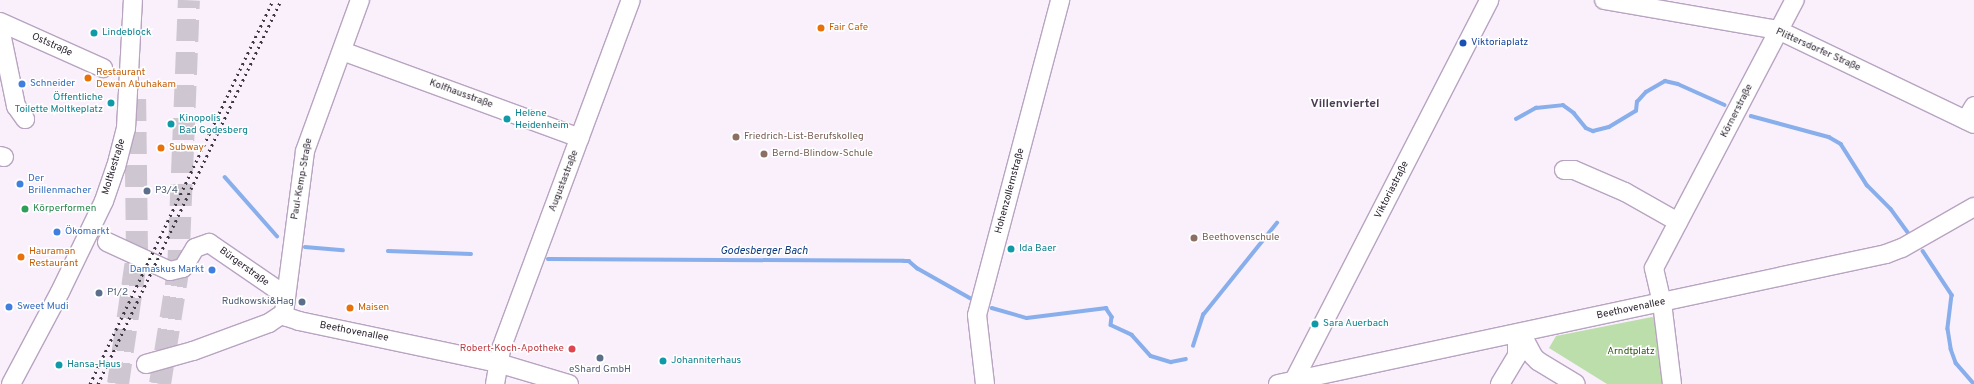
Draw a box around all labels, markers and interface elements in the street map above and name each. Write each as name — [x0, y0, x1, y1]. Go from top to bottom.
place label: Fair Cafe — [829, 22, 868, 34]
marker: Fair Cafe — [816, 23, 826, 33]
street label: Plittersdorfer Straße — [1774, 26, 1862, 74]
place label: Lindeblock — [102, 27, 151, 39]
marker: Lindeblock — [89, 28, 99, 38]
street label: Oststraße — [30, 31, 74, 59]
place label: Viktoriaplatz — [1471, 37, 1528, 49]
marker: Viktoriaplatz — [1458, 38, 1468, 48]
place label: Restaurant Dewan Abuhakam — [96, 66, 176, 90]
marker: Restaurant Dewan Abuhakam — [83, 73, 93, 83]
street label: Kolfhausstraße — [427, 77, 495, 111]
place label: Schneider — [30, 78, 75, 90]
marker: Schneider — [17, 79, 27, 89]
street label: Körnerstraße — [1718, 82, 1756, 140]
place label: Öffentliche Toilette Moltkeplatz — [15, 91, 103, 114]
marker: Öffentliche Toilette Moltkeplatz — [106, 98, 116, 108]
district label: Villenviertel — [1311, 98, 1379, 112]
place label: Helene Heidenheim — [515, 107, 569, 130]
place label: Kinopolis Bad Godesberg — [179, 112, 248, 136]
marker: Helene Heidenheim — [502, 114, 512, 124]
marker: Kinopolis Bad Godesberg — [166, 119, 176, 129]
place label: Friedrich-List-Berufskolleg — [744, 131, 864, 143]
marker: Friedrich-List-Berufskolleg — [731, 132, 741, 142]
street label: Paul-Kemp-Straße — [289, 137, 315, 221]
street label: Moltkestraße — [100, 138, 128, 196]
place label: Subway — [169, 142, 204, 154]
marker: Subway — [156, 143, 166, 153]
street label: Hohenzollernstraße — [993, 147, 1027, 235]
place label: Bernd-Blindow-Schule — [772, 148, 873, 160]
street label: Augustastraße — [547, 149, 581, 213]
marker: Bernd-Blindow-Schule — [759, 149, 769, 159]
street label: Viktoriastraße — [1372, 159, 1412, 221]
place label: Der Brillenmacher — [28, 172, 92, 196]
marker: Der Brillenmacher — [15, 179, 25, 189]
place label: P3/4 — [155, 185, 178, 197]
marker: P3/4 — [142, 186, 152, 196]
place label: Körperformen — [33, 203, 96, 215]
marker: Körperformen — [20, 204, 30, 214]
place label: Ökomarkt — [65, 226, 110, 238]
marker: Ökomarkt — [52, 227, 62, 237]
place label: Beethovenschule — [1202, 232, 1279, 244]
marker: Beethovenschule — [1189, 233, 1199, 243]
place label: Ida Baer — [1019, 243, 1057, 255]
water label: Godesberger Bach — [720, 244, 808, 258]
marker: Ida Baer — [1006, 244, 1016, 254]
place label: Hauraman Restaurant — [29, 245, 78, 268]
street label: Bürgerstraße — [217, 245, 271, 289]
marker: Hauraman Restaurant — [16, 252, 26, 262]
place label: Damaskus Markt — [130, 264, 204, 276]
marker: Damaskus Markt — [207, 265, 217, 275]
place label: P1/2 — [107, 287, 128, 299]
marker: P1/2 — [94, 288, 104, 298]
place label: Rudkowski&Hag — [222, 296, 294, 308]
street label: Beethovenallee — [1595, 296, 1667, 322]
marker: Rudkowski&Hag — [297, 297, 307, 307]
place label: Sweet Mudi — [17, 301, 68, 313]
marker: Sweet Mudi — [4, 302, 14, 312]
place label: Maisen — [358, 302, 389, 314]
marker: Maisen — [345, 303, 355, 313]
place label: Sara Auerbach — [1323, 318, 1389, 330]
street label: Beethovenallee — [318, 319, 390, 345]
marker: Sara Auerbach — [1310, 319, 1320, 329]
place label: Robert-Koch-Apotheke — [460, 343, 564, 355]
marker: Robert-Koch-Apotheke — [567, 344, 577, 354]
park label: Arndtplatz — [1607, 346, 1655, 358]
marker: eShard GmbH — [595, 353, 605, 363]
place label: Johanniterhaus — [671, 355, 741, 367]
marker: Johanniterhaus — [658, 356, 668, 366]
place label: Hansa-Haus — [67, 359, 121, 371]
marker: Hansa-Haus — [54, 360, 64, 370]
place label: eShard GmbH — [569, 364, 631, 376]

